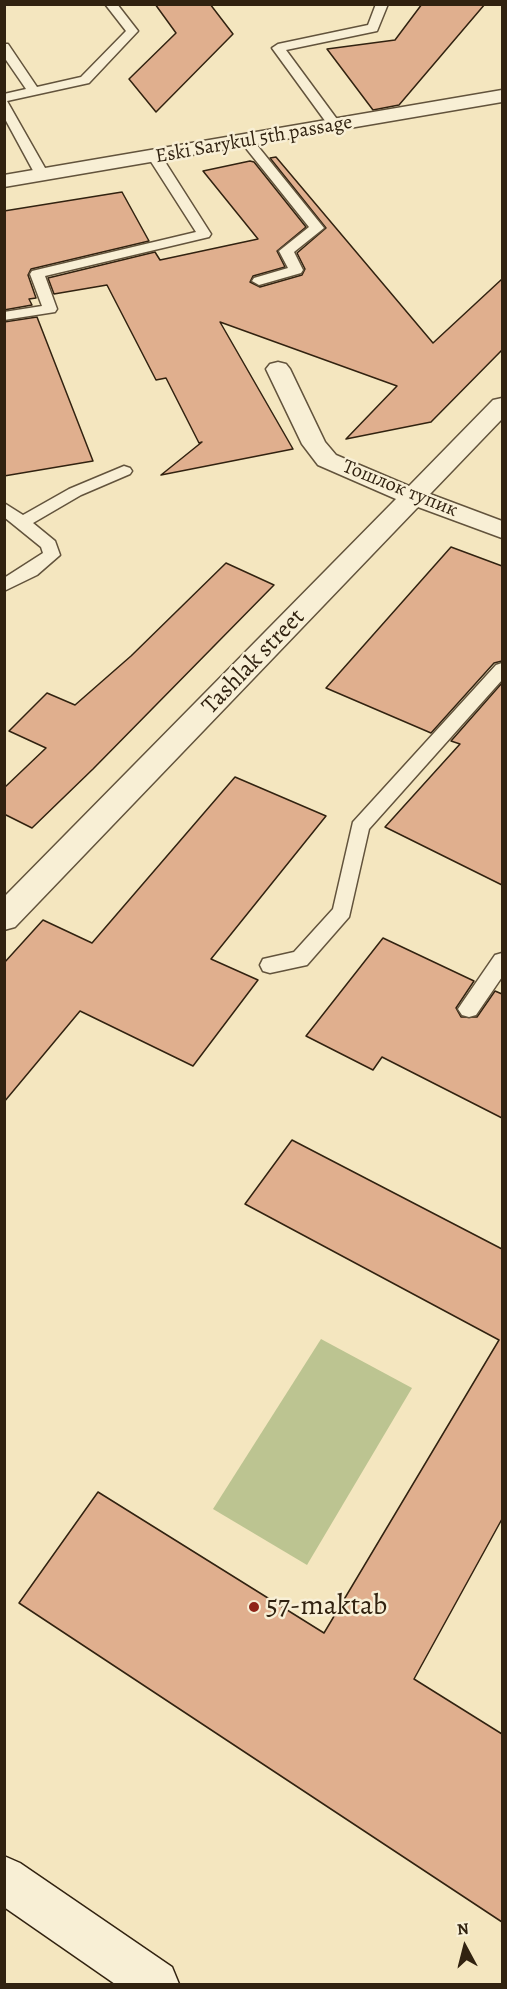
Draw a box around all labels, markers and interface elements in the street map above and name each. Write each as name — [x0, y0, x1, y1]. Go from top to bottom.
street label: Eski Sarykul 5th passage — [154, 111, 354, 169]
street label: Тошлок тупик — [339, 455, 461, 523]
street label: Tashlak street — [197, 603, 311, 721]
place label: 57-maktab — [266, 1590, 387, 1624]
marker: 57-maktab — [247, 1600, 261, 1614]
north arrow — [435, 1917, 495, 1977]
text: N — [456, 1918, 470, 1941]

